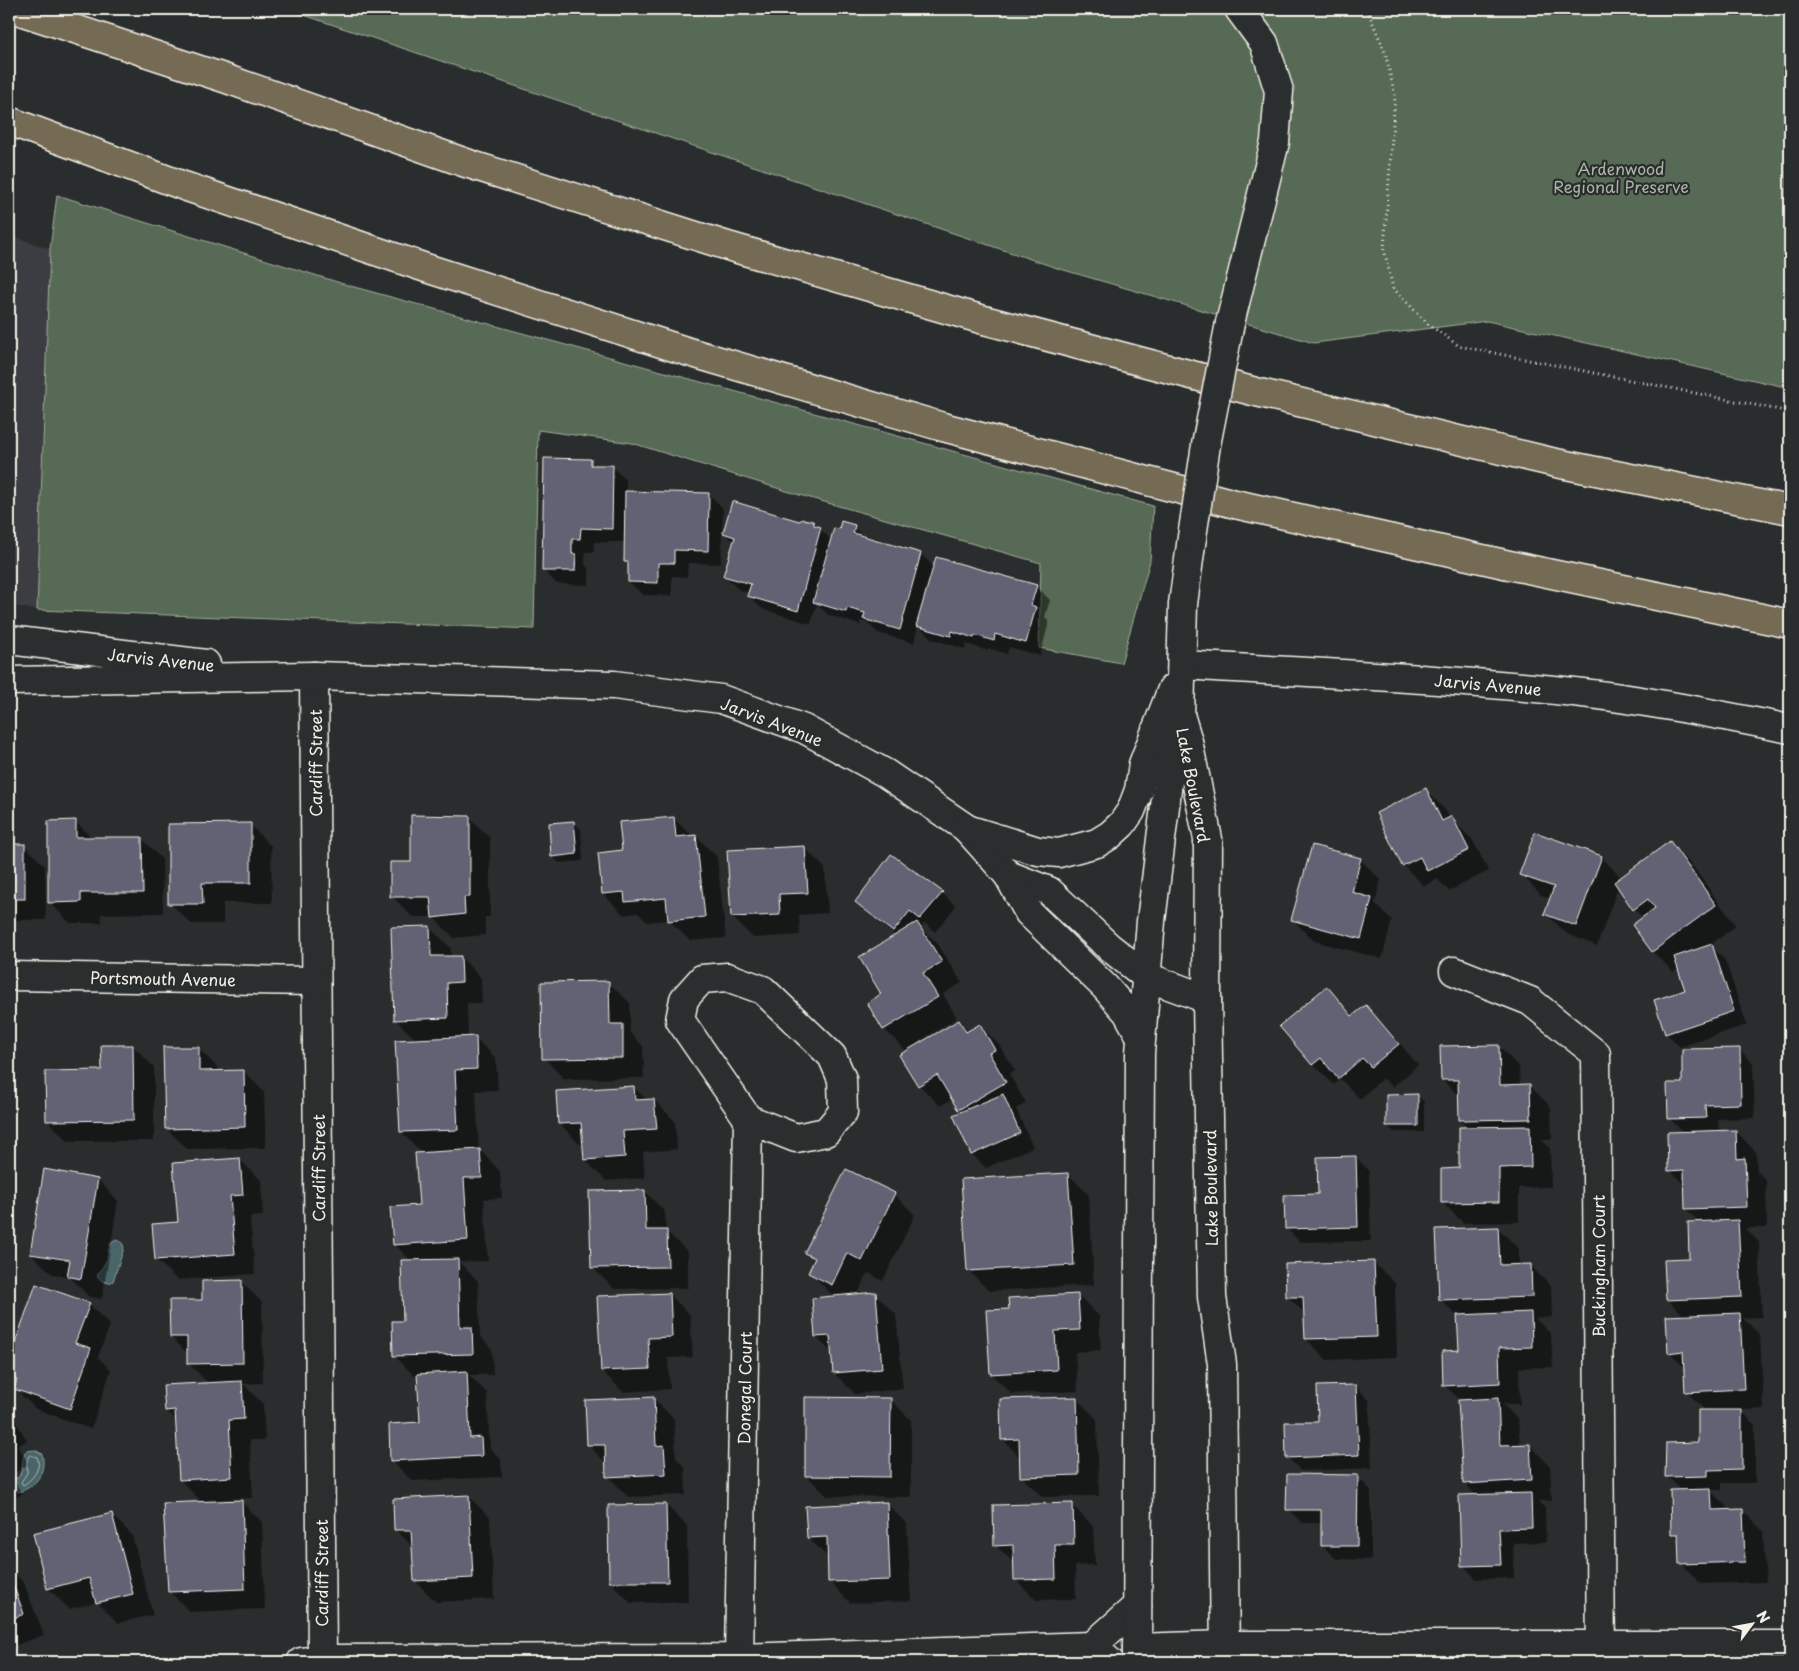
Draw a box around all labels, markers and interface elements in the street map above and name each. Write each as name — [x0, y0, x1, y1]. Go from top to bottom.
park label: Ardenwood Regional Preserve — [1553, 156, 1689, 198]
street label: Jarvis Avenue — [106, 641, 216, 677]
street label: Jarvis Avenue — [1433, 667, 1543, 701]
street label: Jarvis Avenue — [718, 691, 827, 752]
street label: Cardiff Street — [303, 709, 327, 817]
street label: Lake Boulevard — [1171, 726, 1217, 845]
street label: Portsmouth Avenue — [90, 965, 236, 991]
street label: Cardiff Street — [306, 1114, 330, 1222]
street label: Lake Boulevard — [1197, 1129, 1223, 1246]
street label: Buckingham Court — [1586, 1194, 1610, 1337]
street label: Donegal Court — [731, 1331, 757, 1445]
street label: Cardiff Street — [309, 1519, 333, 1627]
north arrow — [1726, 1598, 1776, 1648]
text: N — [1752, 1607, 1775, 1627]

